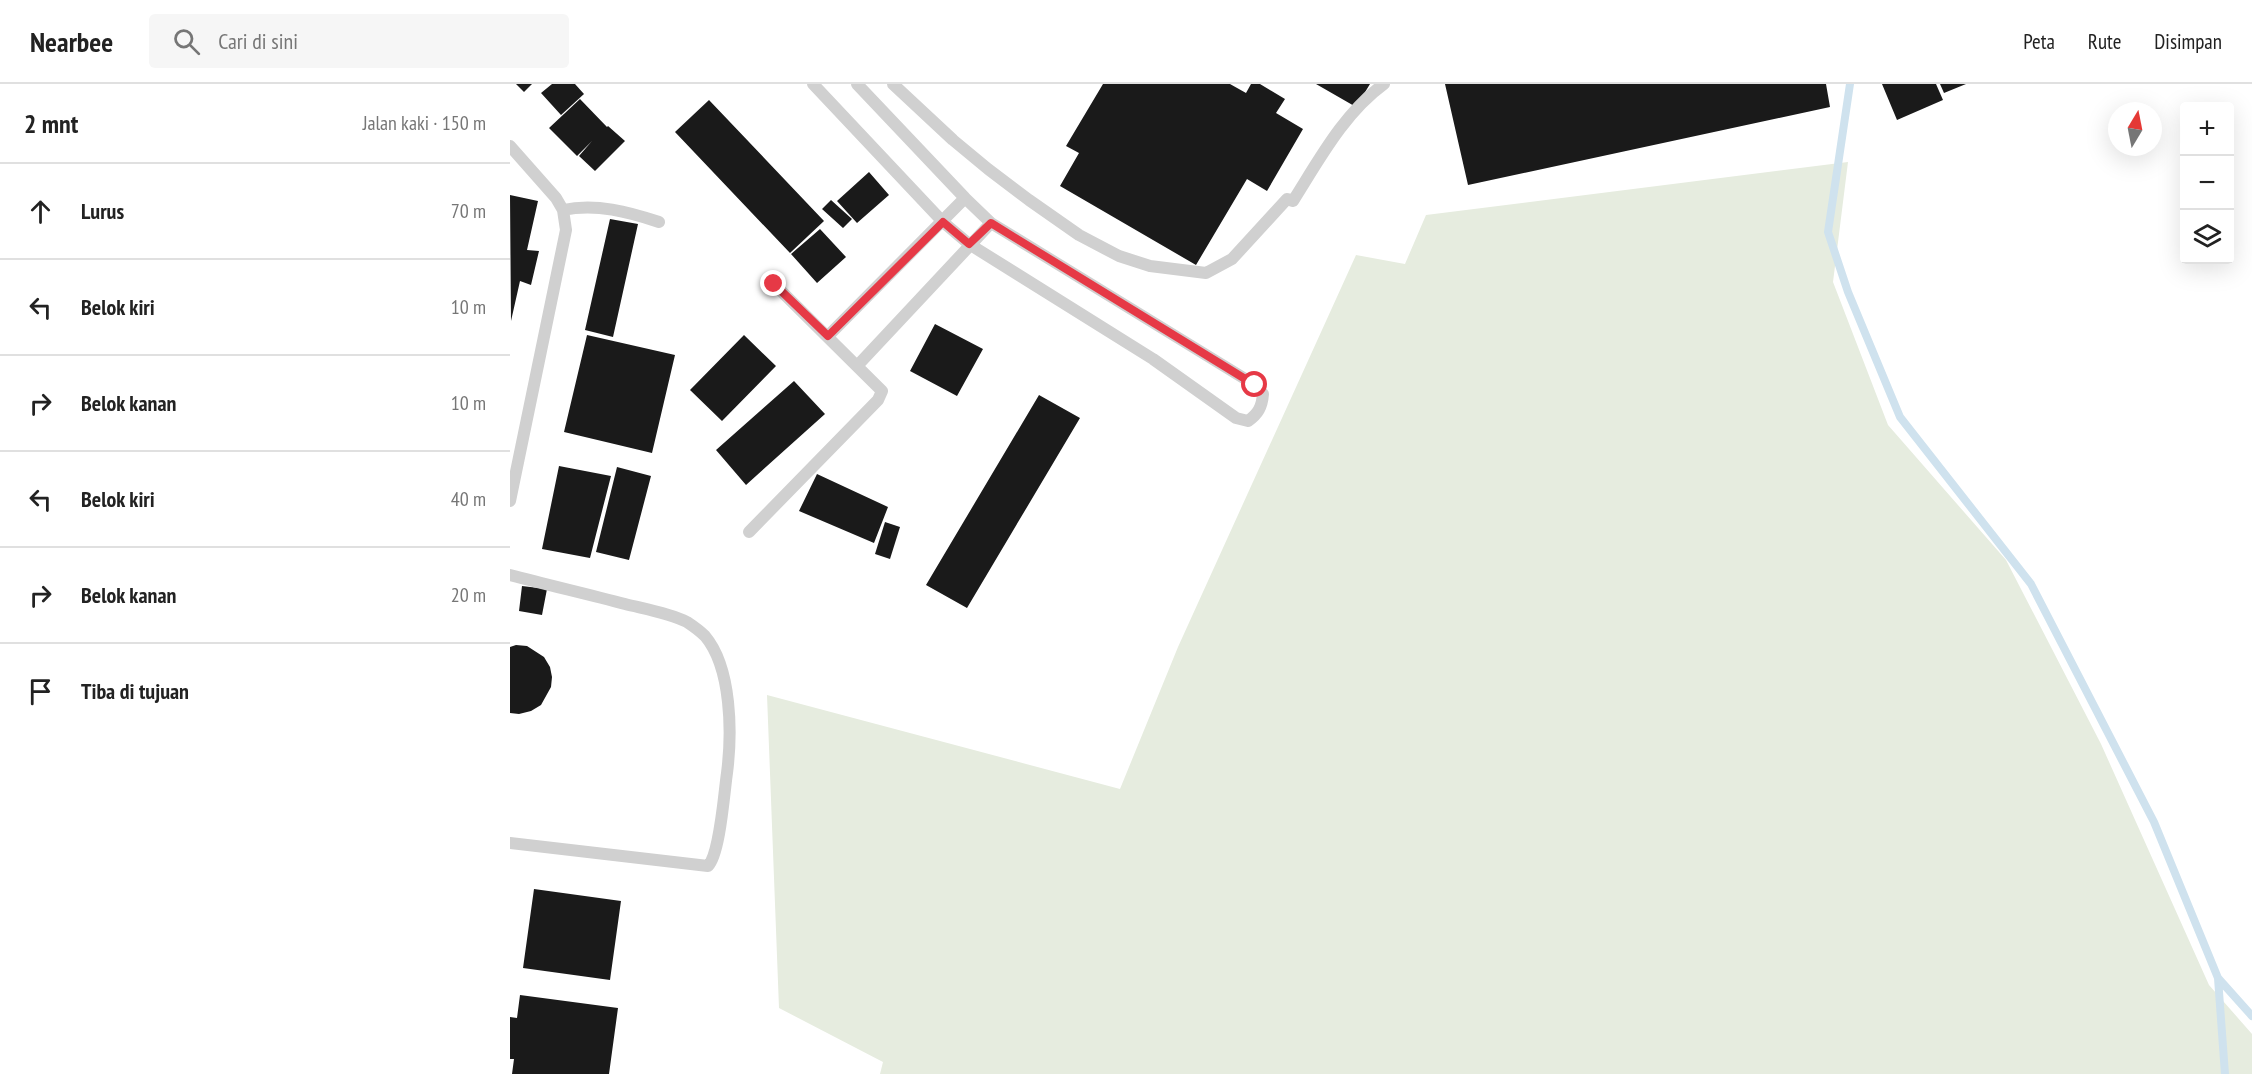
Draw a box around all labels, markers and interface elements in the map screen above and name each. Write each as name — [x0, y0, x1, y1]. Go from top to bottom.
search box — [149, 14, 569, 68]
text: Nearbee — [30, 23, 113, 60]
icon: search — [170, 25, 203, 58]
text: Cari di sini — [218, 27, 298, 55]
text: Peta — [2023, 28, 2055, 55]
text: Rute — [2088, 28, 2121, 55]
text: Disimpan — [2154, 28, 2222, 55]
north arrow — [2108, 102, 2162, 156]
map controls — [2180, 102, 2234, 264]
button: + — [2180, 102, 2234, 156]
text: 2 mnt — [24, 107, 78, 140]
text: Jalan kaki · 150 m — [363, 110, 486, 136]
button: − — [2180, 156, 2234, 210]
icon: ahead — [24, 195, 57, 228]
text: Lurus — [81, 197, 124, 225]
text: 70 m — [451, 198, 486, 224]
button: layers — [2180, 210, 2234, 264]
route end — [760, 270, 786, 296]
icon: left — [24, 291, 57, 324]
text: Belok kiri — [81, 293, 155, 321]
text: 10 m — [451, 294, 486, 320]
route start — [1241, 371, 1267, 397]
icon: right — [24, 387, 57, 420]
text: Belok kanan — [81, 389, 176, 417]
text: 10 m — [451, 390, 486, 416]
icon: left — [24, 483, 57, 516]
text: Belok kiri — [81, 485, 155, 513]
text: 40 m — [451, 486, 486, 512]
icon: right — [24, 579, 57, 612]
text: Belok kanan — [81, 581, 176, 609]
text: 20 m — [451, 582, 486, 608]
icon: arrive — [24, 675, 57, 708]
text: Tiba di tujuan — [81, 677, 189, 705]

